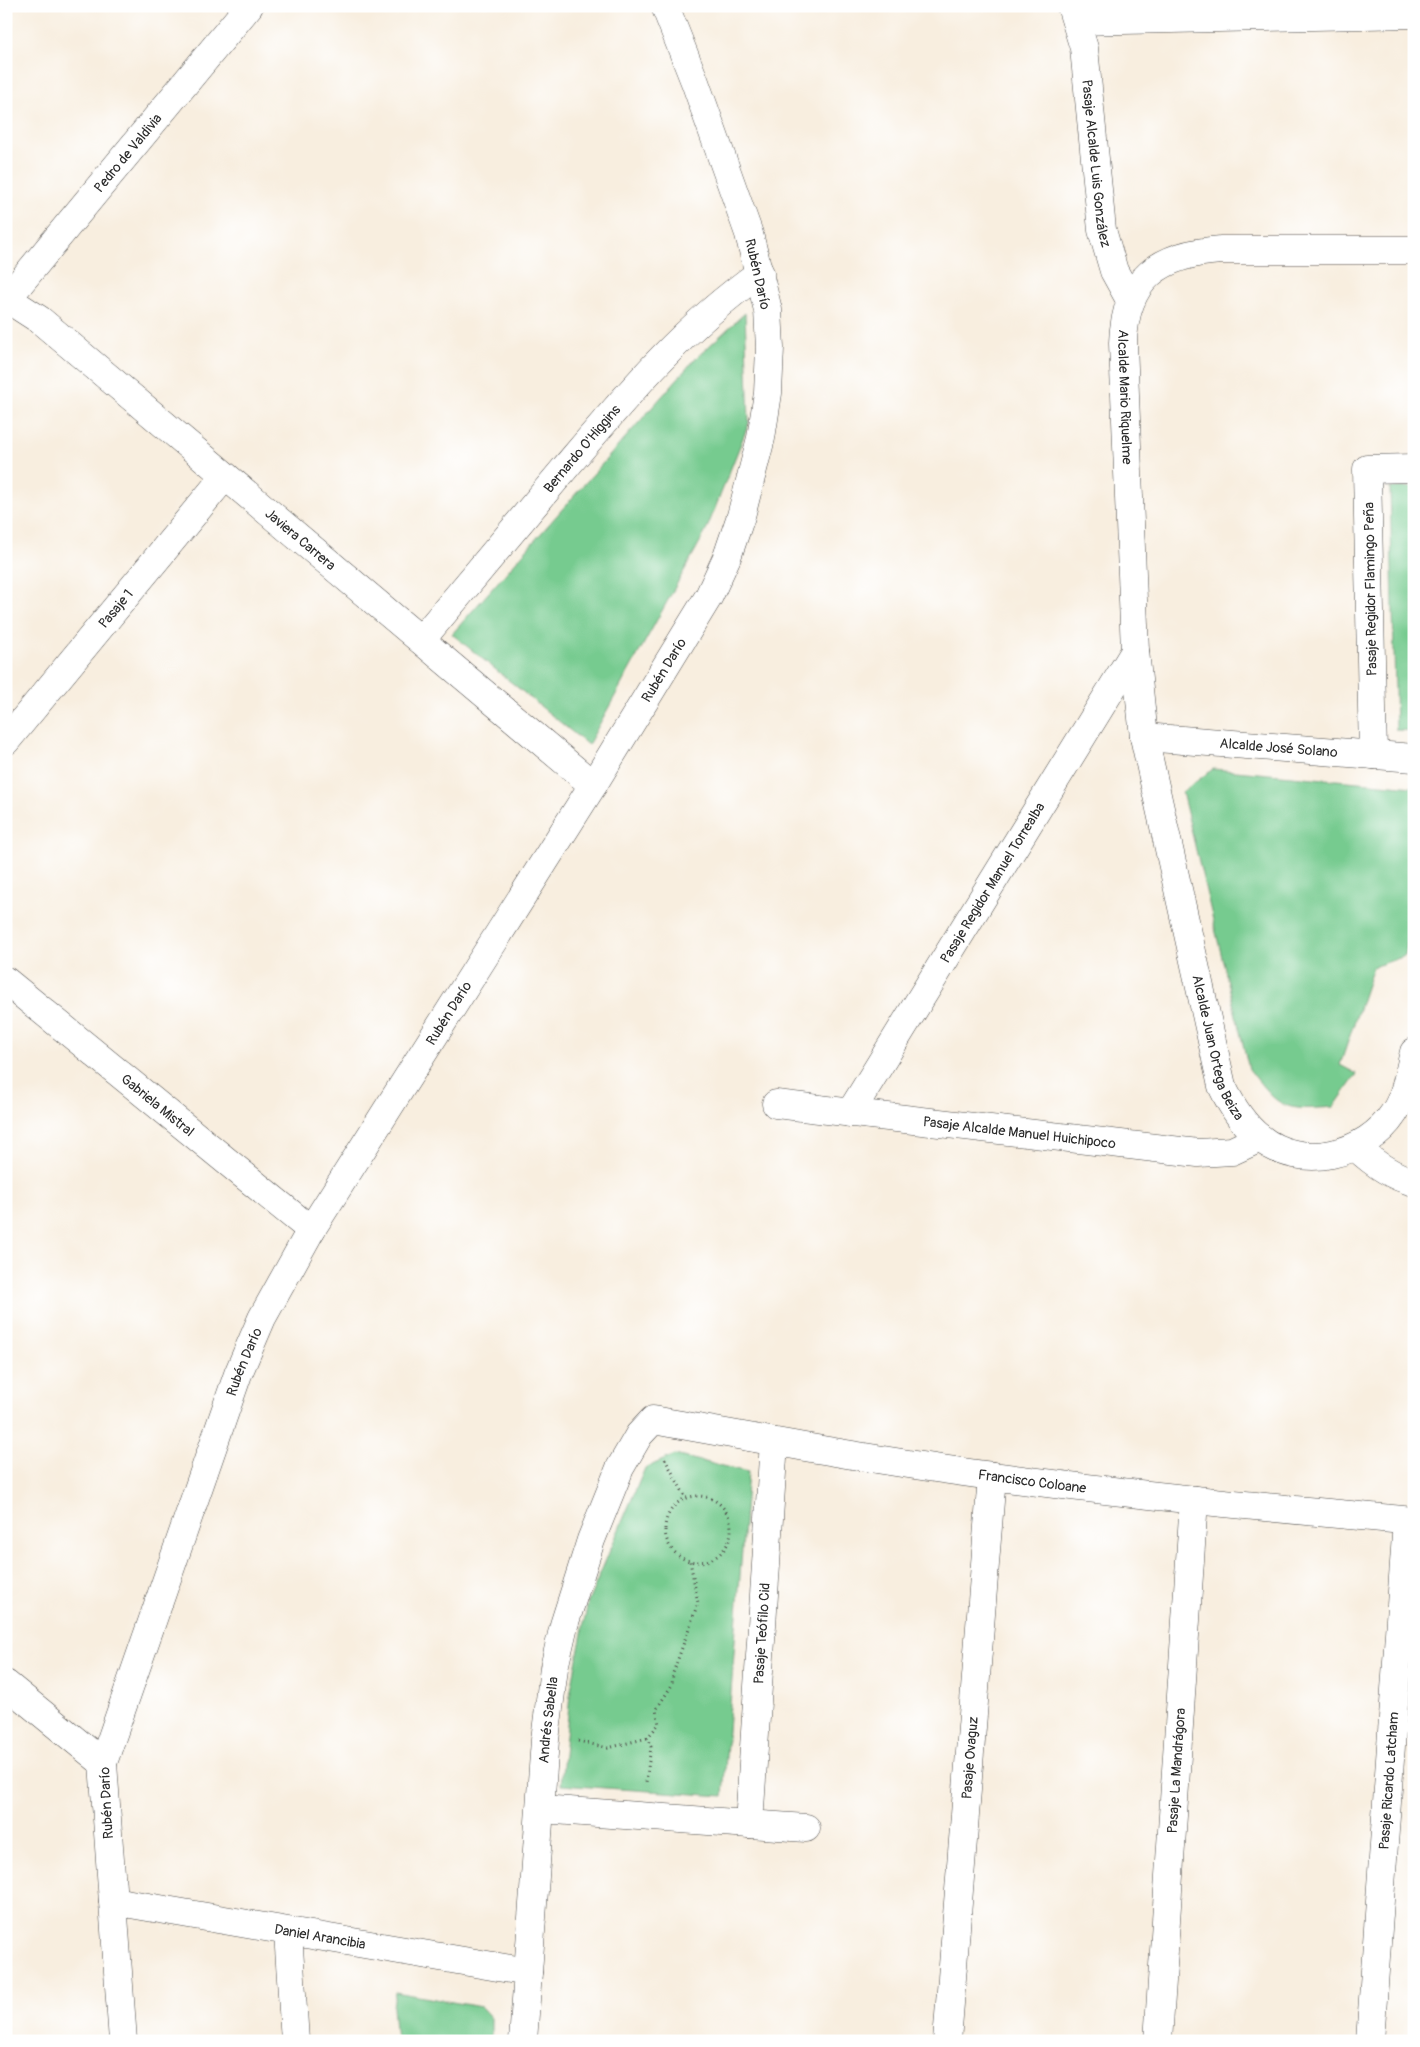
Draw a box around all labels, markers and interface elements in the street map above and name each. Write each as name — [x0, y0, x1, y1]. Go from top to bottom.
street label: Pasaje Alcalde Luis González — [1078, 79, 1115, 249]
street label: Pedro de Valdivia — [91, 110, 166, 196]
street label: Rubén Darío — [741, 237, 774, 312]
street label: Alcalde Mario Riquelme — [1114, 329, 1136, 465]
street label: Bernardo O'Higgins — [540, 401, 625, 496]
street label: Pasaje Regidor Flamingo Peña — [1360, 502, 1381, 676]
street label: Javiera Carrera — [262, 505, 339, 574]
street label: Pasaje 1 — [95, 586, 137, 632]
street label: Rubén Darío — [638, 635, 690, 705]
street label: Alcalde José Solano — [1219, 735, 1339, 761]
street label: Pasaje Regidor Manuel Torrealba — [937, 799, 1049, 966]
street label: Alcalde Juan Ortega Beiza — [1188, 973, 1247, 1124]
street label: Rubén Darío — [422, 978, 476, 1048]
street label: Gabriela Mistral — [118, 1070, 198, 1140]
street label: Pasaje Alcalde Manuel Huichipoco — [922, 1113, 1117, 1152]
street label: Rubén Darío — [223, 1325, 266, 1398]
street label: Francisco Coloane — [977, 1466, 1087, 1497]
street label: Pasaje Teófilo Cid — [750, 1582, 774, 1685]
street label: Andrés Sabella — [535, 1676, 562, 1764]
street label: Pasaje La Mandrágora — [1164, 1707, 1189, 1834]
street label: Pasaje Ricardo Latcham — [1376, 1711, 1402, 1850]
street label: Pasaje Ovaguz — [958, 1716, 982, 1800]
street label: Rubén Darío — [96, 1766, 117, 1839]
street label: Daniel Arancibia — [273, 1921, 367, 1953]

